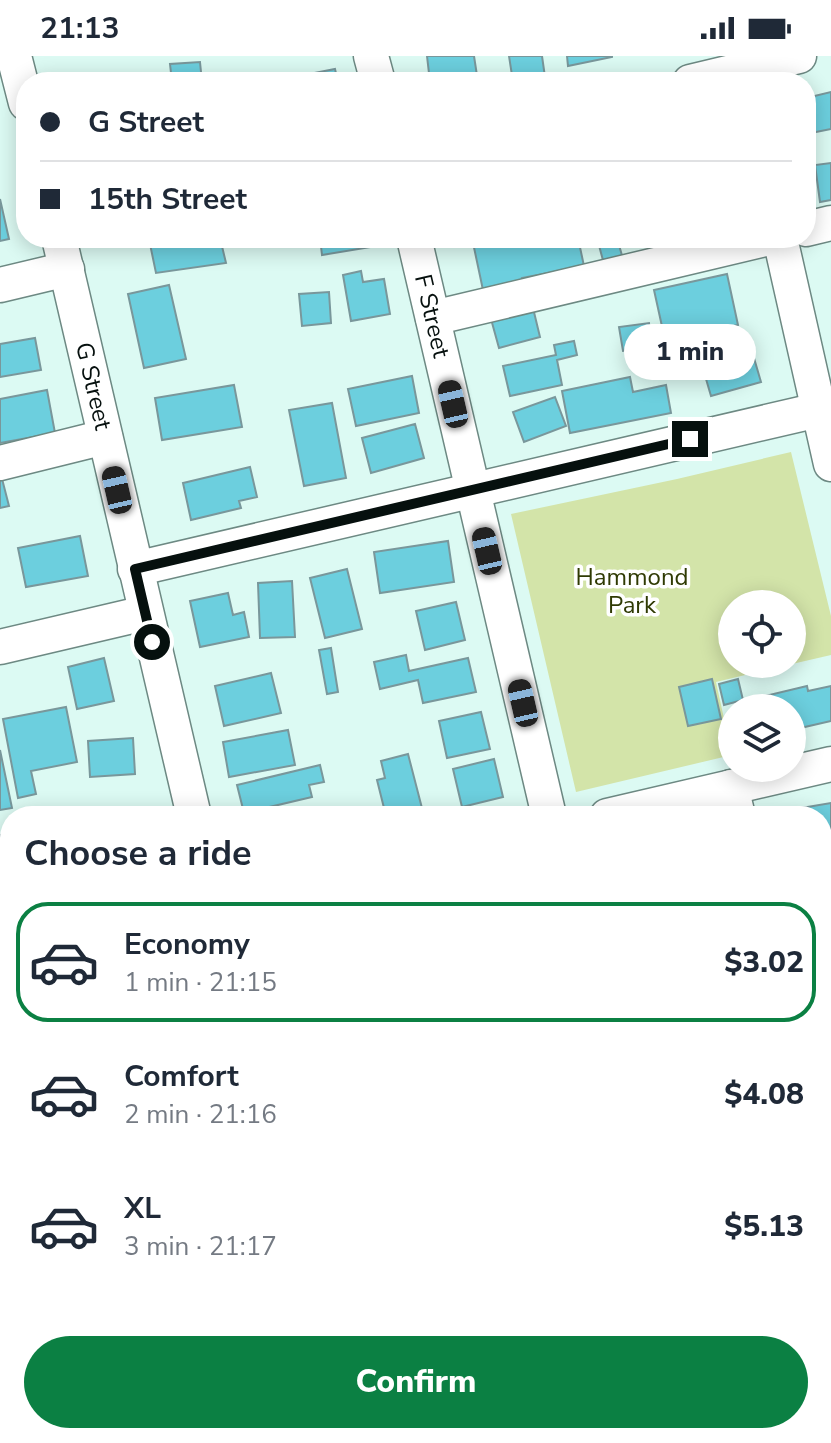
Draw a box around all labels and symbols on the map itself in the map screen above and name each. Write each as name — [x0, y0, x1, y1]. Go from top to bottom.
street label: F Street — [407, 271, 458, 361]
callout: 1 min — [624, 323, 756, 379]
street label: G Street — [68, 339, 119, 434]
car — [436, 378, 470, 430]
route end — [672, 421, 708, 457]
car — [100, 464, 134, 516]
car — [470, 525, 504, 577]
park label: Hammond Park — [575, 561, 689, 621]
route start — [134, 624, 170, 660]
car — [506, 677, 540, 729]

